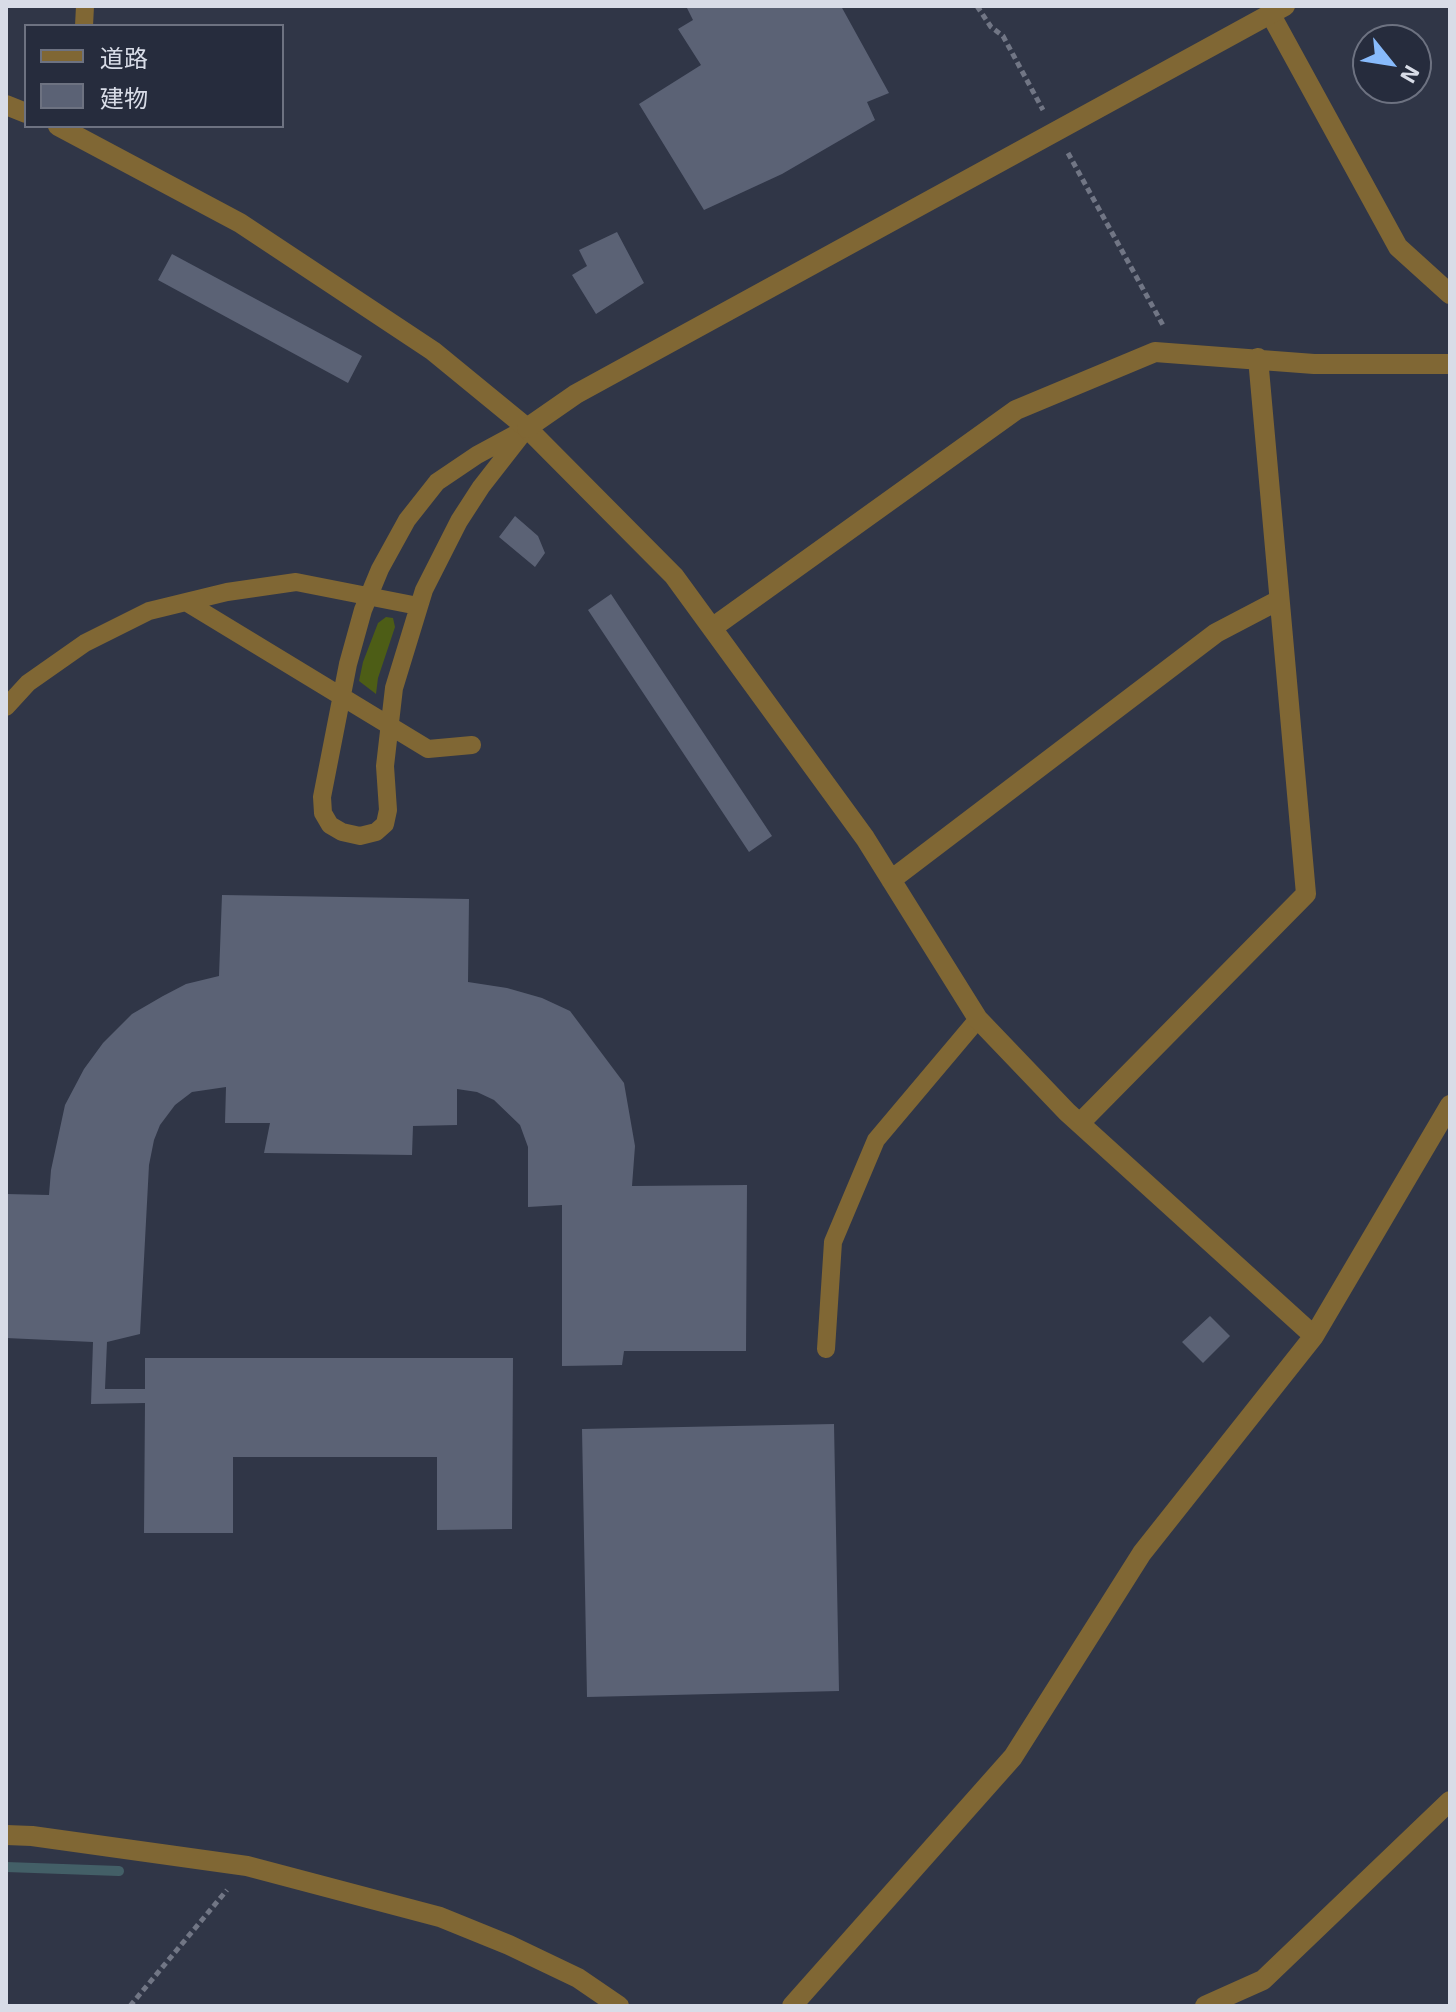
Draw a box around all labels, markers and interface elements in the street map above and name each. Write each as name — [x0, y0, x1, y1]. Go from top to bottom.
legend — [24, 24, 284, 128]
north arrow — [1352, 24, 1432, 104]
text: 道路 — [100, 43, 148, 72]
text: N — [1396, 62, 1426, 88]
text: 建物 — [100, 83, 148, 112]

